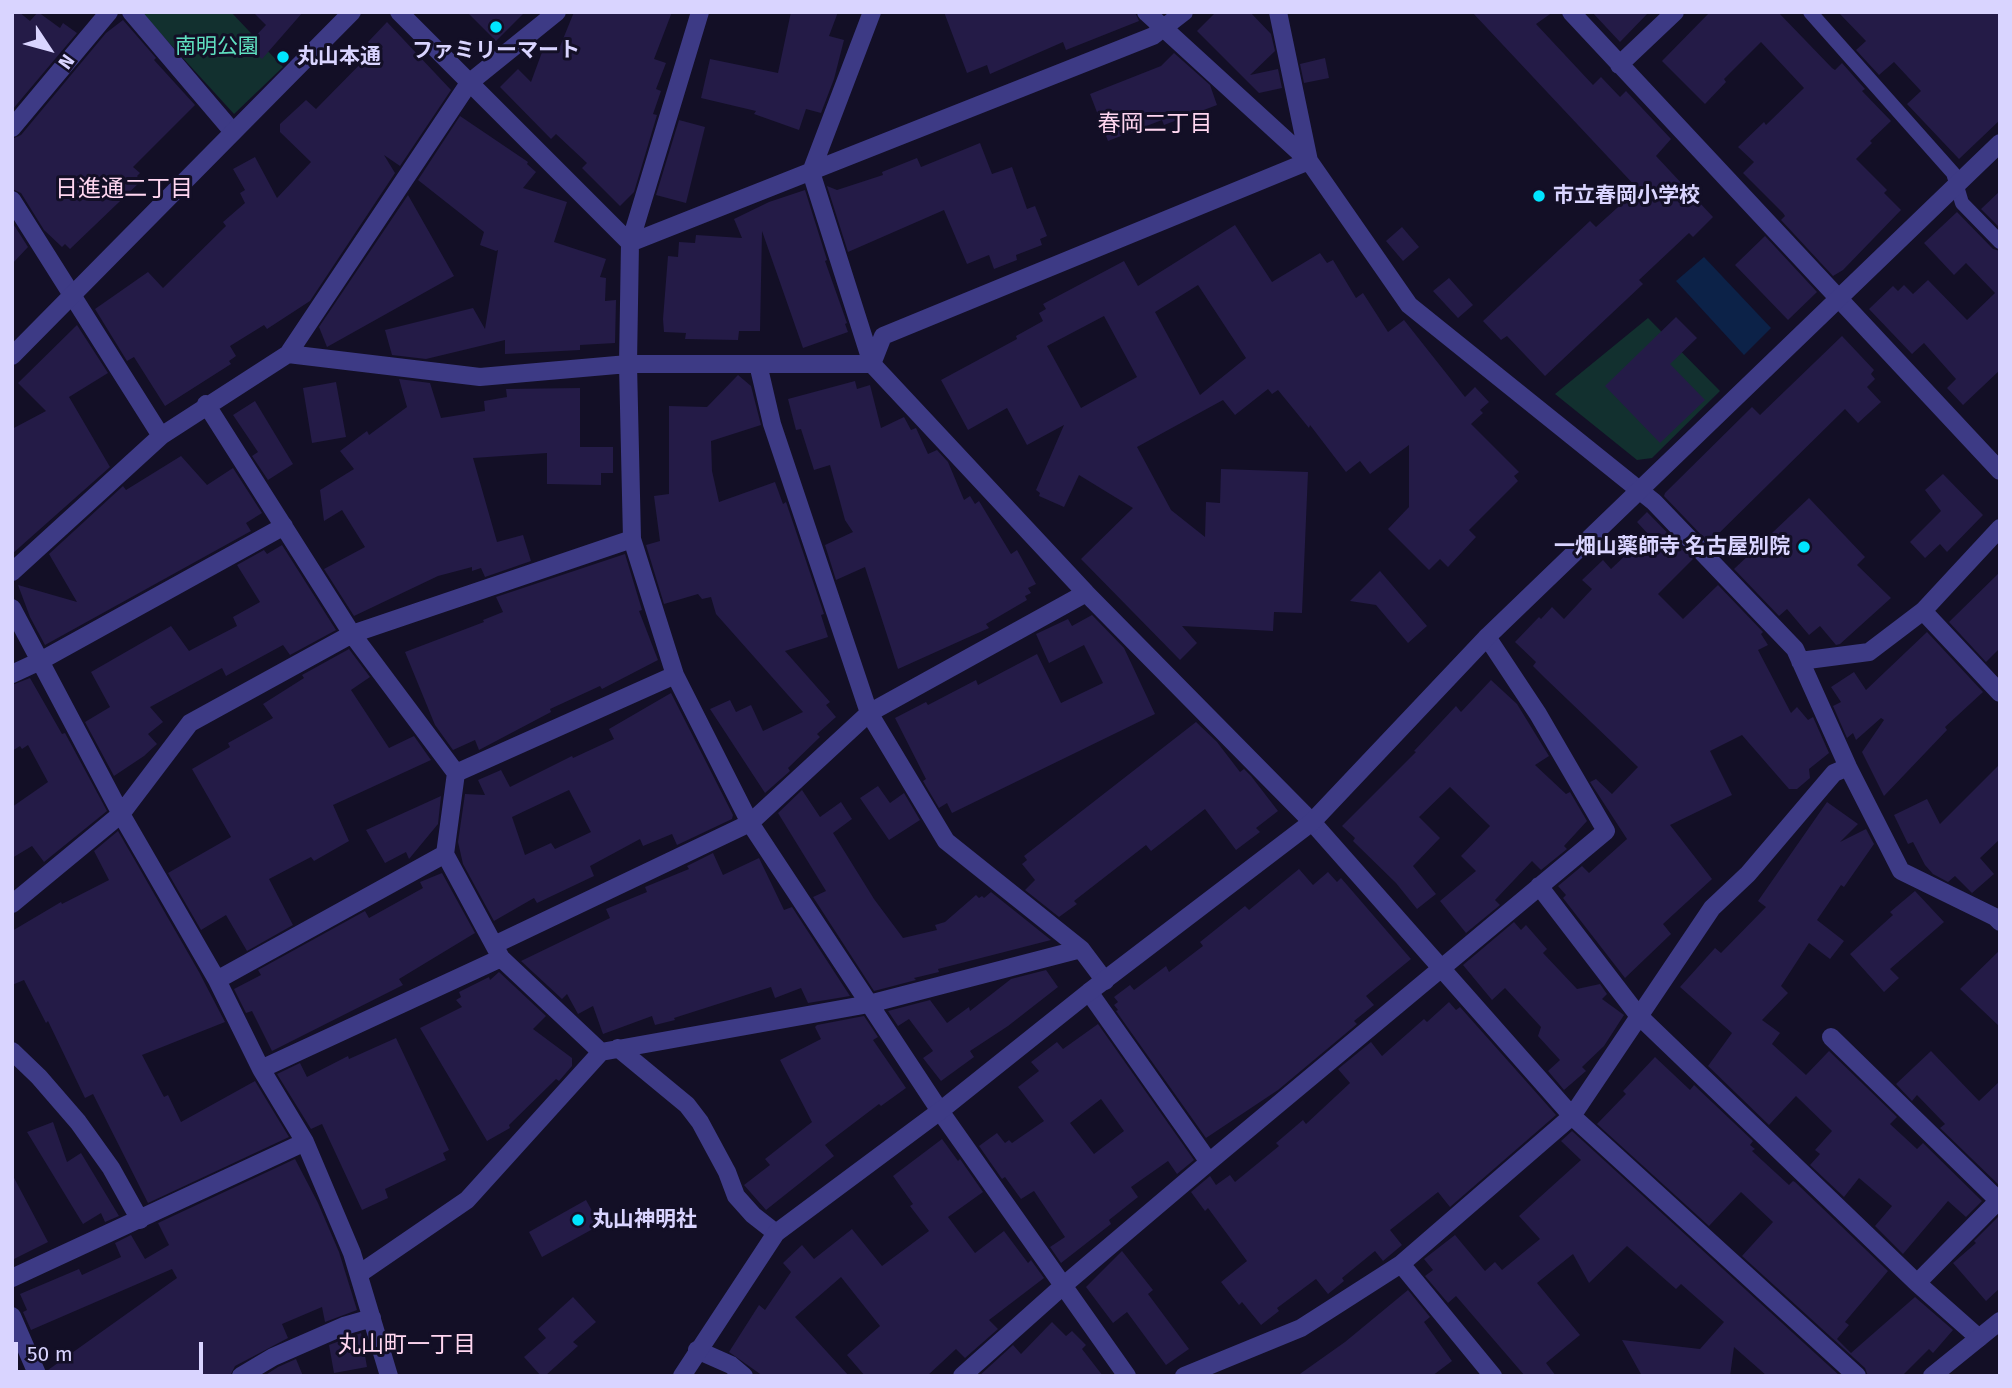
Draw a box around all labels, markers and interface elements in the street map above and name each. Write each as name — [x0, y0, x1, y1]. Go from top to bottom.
north arrow — [14, 14, 84, 84]
marker: ファミリーマート — [488, 19, 504, 35]
park label: 南明公園 — [175, 34, 259, 60]
place label: ファミリーマート — [412, 38, 580, 64]
place label: 丸山本通 — [297, 44, 381, 70]
marker: 丸山本通 — [275, 49, 291, 65]
text: N — [53, 50, 79, 73]
district label: 春岡二丁目 — [1098, 111, 1212, 139]
district label: 日進通二丁目 — [55, 176, 193, 204]
place label: 市立春岡小学校 — [1553, 183, 1700, 209]
marker: 市立春岡小学校 — [1531, 188, 1547, 204]
place label: 一畑山薬師寺 名古屋別院 — [1554, 534, 1790, 560]
marker: 一畑山薬師寺 名古屋別院 — [1796, 539, 1812, 555]
place label: 丸山神明社 — [592, 1207, 697, 1233]
marker: 丸山神明社 — [570, 1212, 586, 1228]
scale bar — [18, 1328, 206, 1372]
district label: 丸山町一丁目 — [338, 1332, 476, 1360]
text: 50 m — [27, 1341, 73, 1367]

